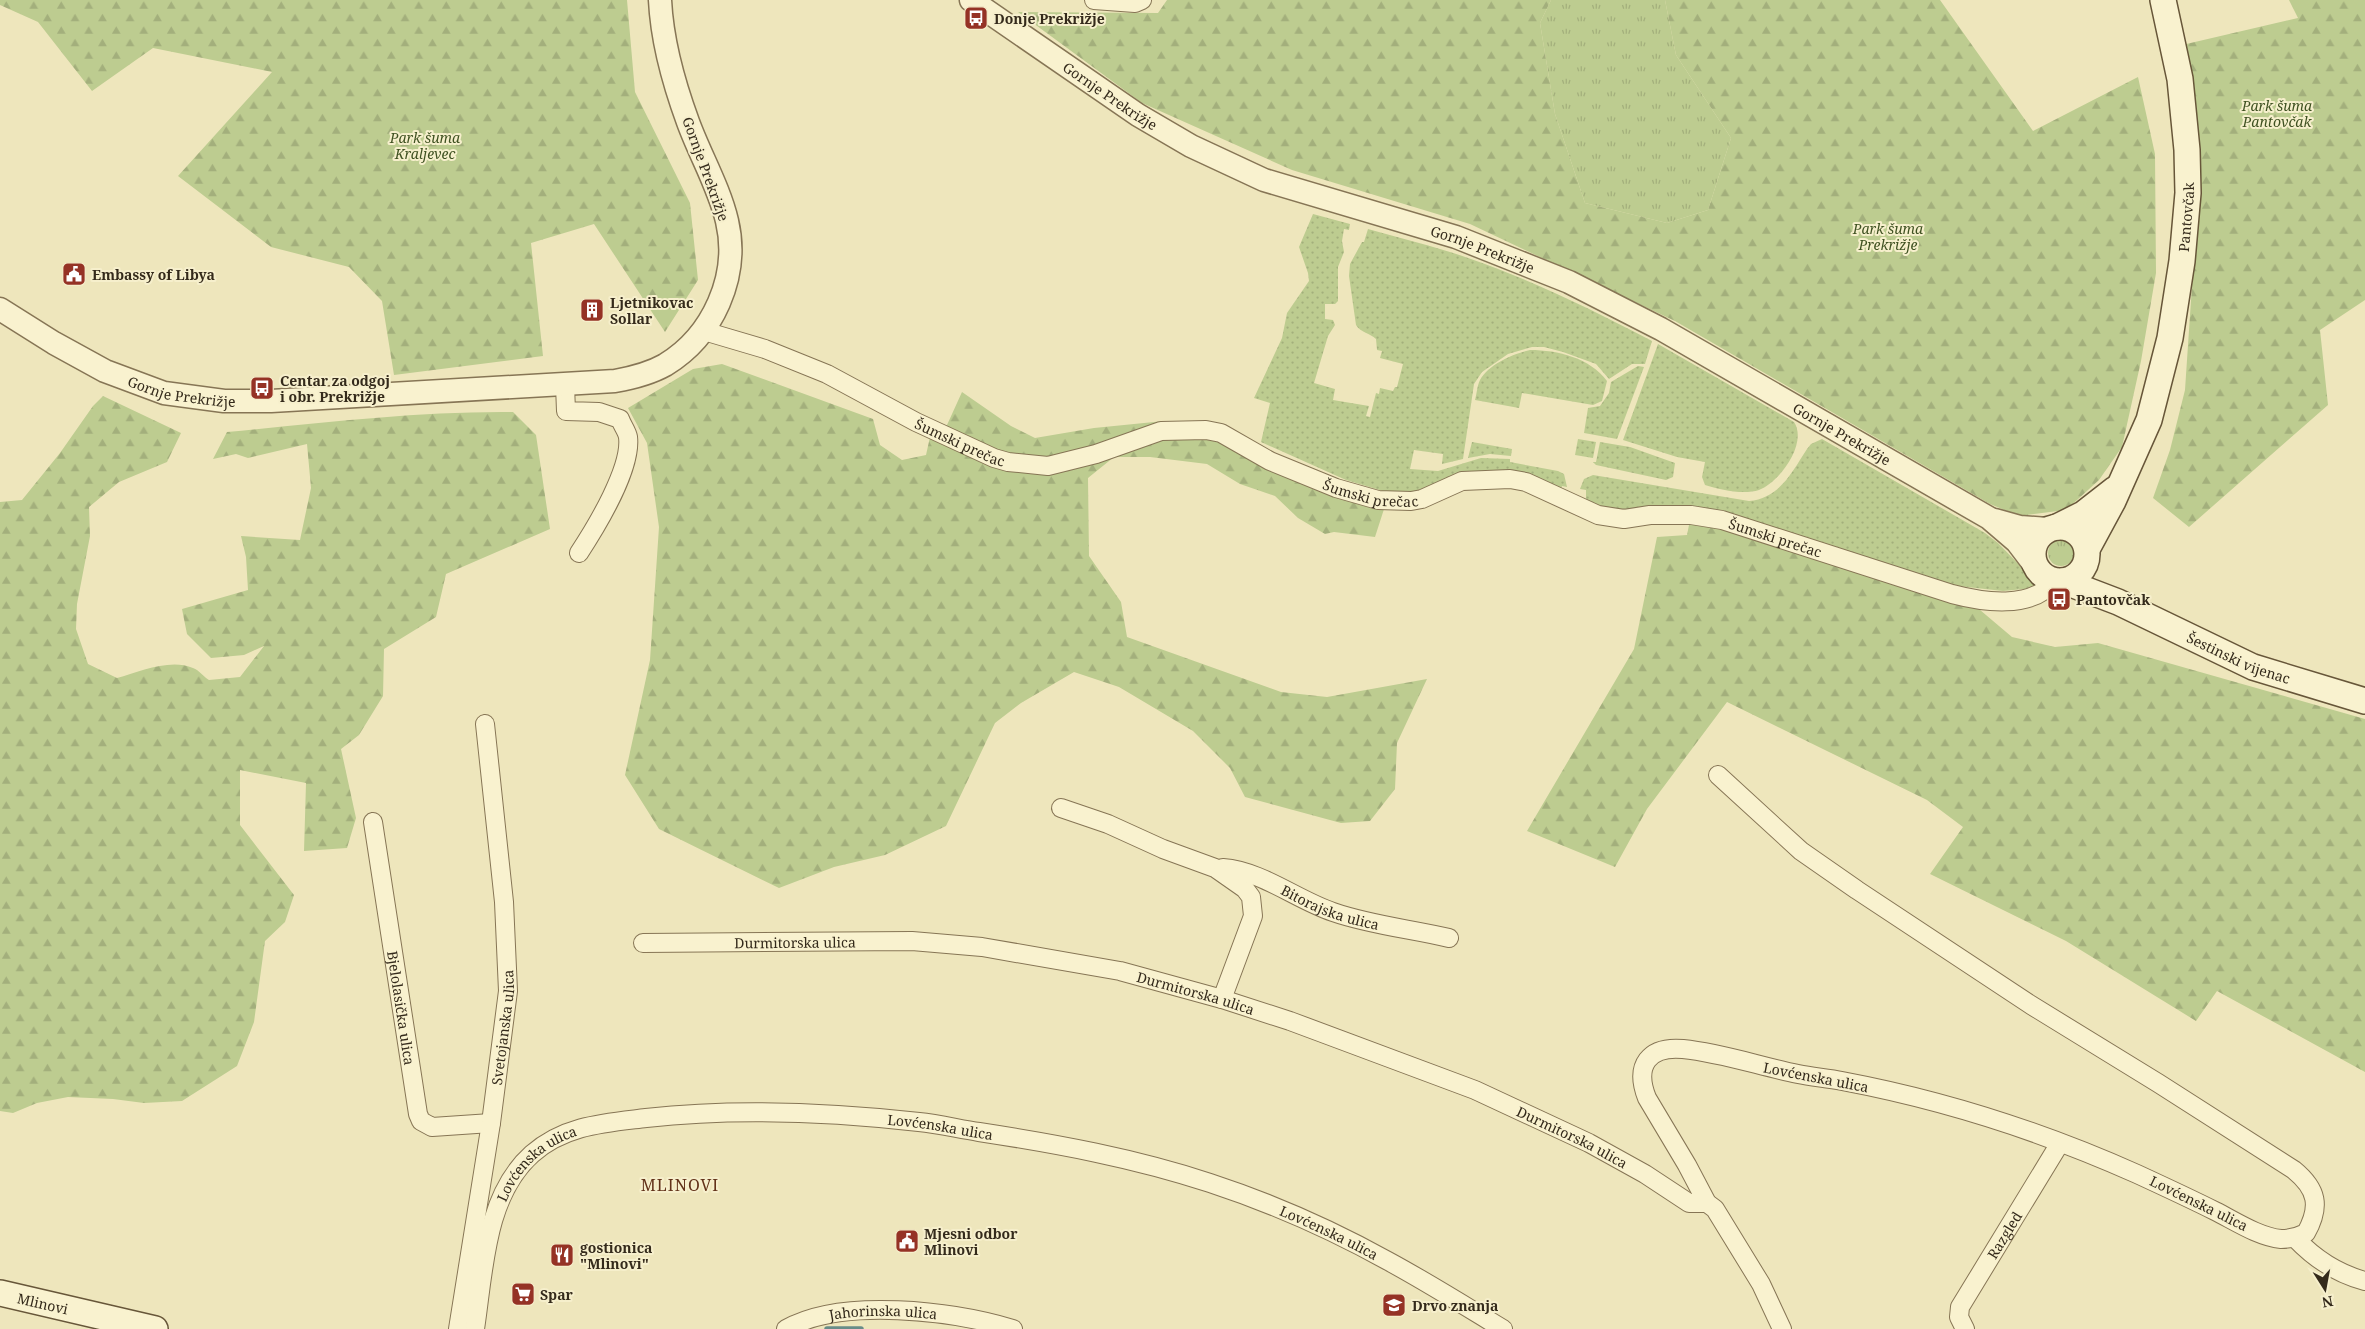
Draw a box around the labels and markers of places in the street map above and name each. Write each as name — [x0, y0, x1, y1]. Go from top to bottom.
bus stop icon: Donje Prekrižje — [963, 5, 989, 31]
place label: Donje Prekrižje — [994, 9, 1105, 28]
public building icon: Embassy of Libya — [61, 261, 87, 287]
place label: Embassy of Libya — [92, 265, 215, 284]
place label: Ljetnikovac Sollar — [610, 293, 693, 328]
building icon: Ljetnikovac Sollar — [579, 297, 605, 323]
place label: Centar za odgoj i obr. Prekrižje — [280, 371, 390, 406]
bus stop icon: Centar za odgoj i obr. Prekrižje — [249, 375, 275, 401]
bus stop icon: Pantovčak — [2046, 586, 2072, 612]
place label: Pantovčak — [2076, 590, 2150, 609]
place label: Mjesni odbor Mlinovi — [924, 1224, 1018, 1259]
public building icon: Mjesni odbor Mlinovi — [894, 1228, 920, 1254]
place label: gostionica "Mlinovi" — [580, 1238, 652, 1273]
restaurant icon: gostionica "Mlinovi" — [549, 1242, 575, 1268]
supermarket icon: Spar — [510, 1281, 536, 1307]
place label: Spar — [540, 1285, 574, 1304]
school or university icon: Drvo znanja — [1381, 1292, 1407, 1318]
place label: Drvo znanja — [1412, 1296, 1499, 1315]

